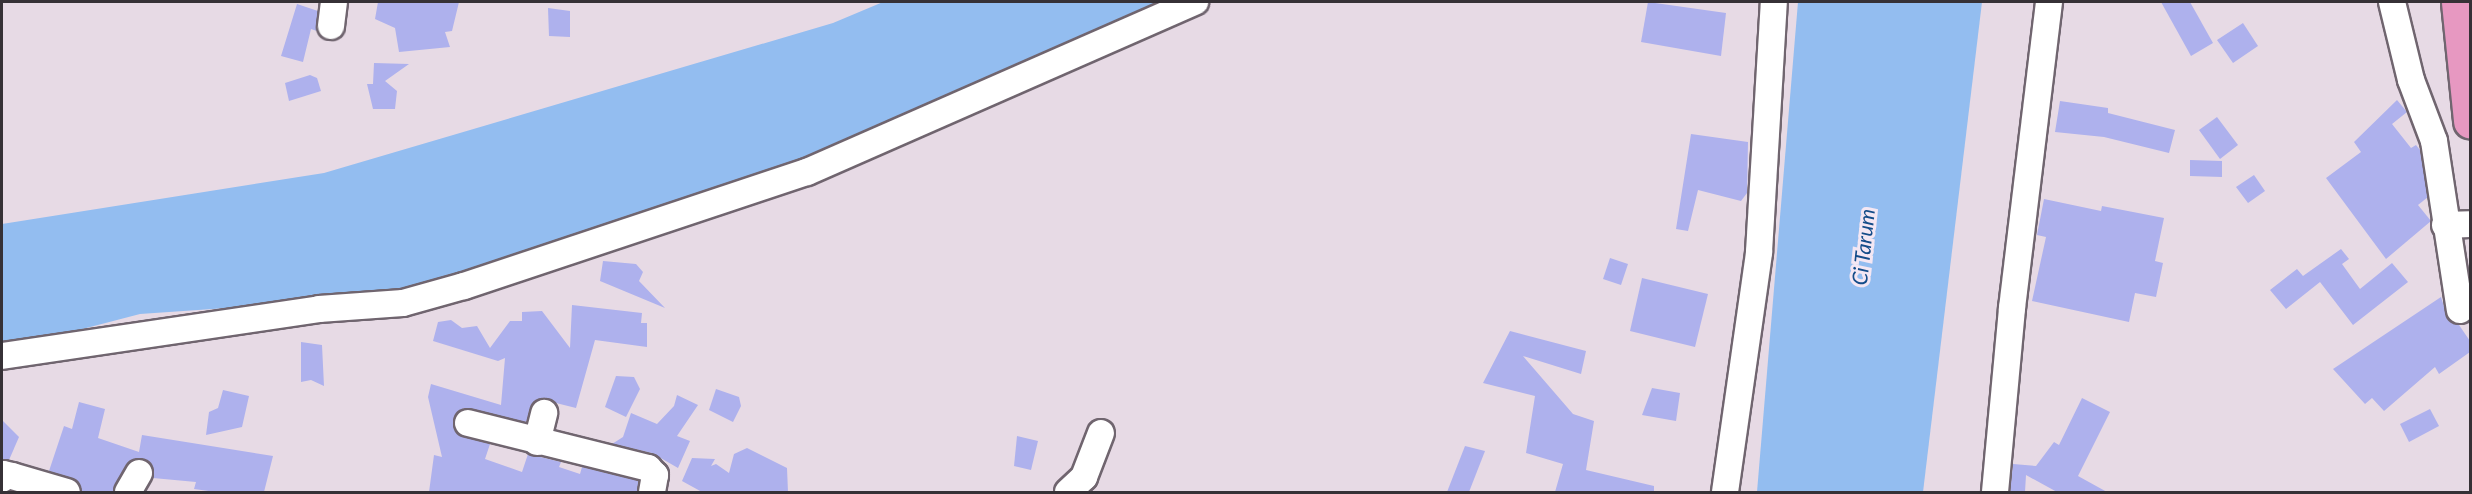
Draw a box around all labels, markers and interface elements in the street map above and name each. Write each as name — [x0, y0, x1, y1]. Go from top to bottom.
water label: Ci Tarum — [1846, 207, 1880, 287]

